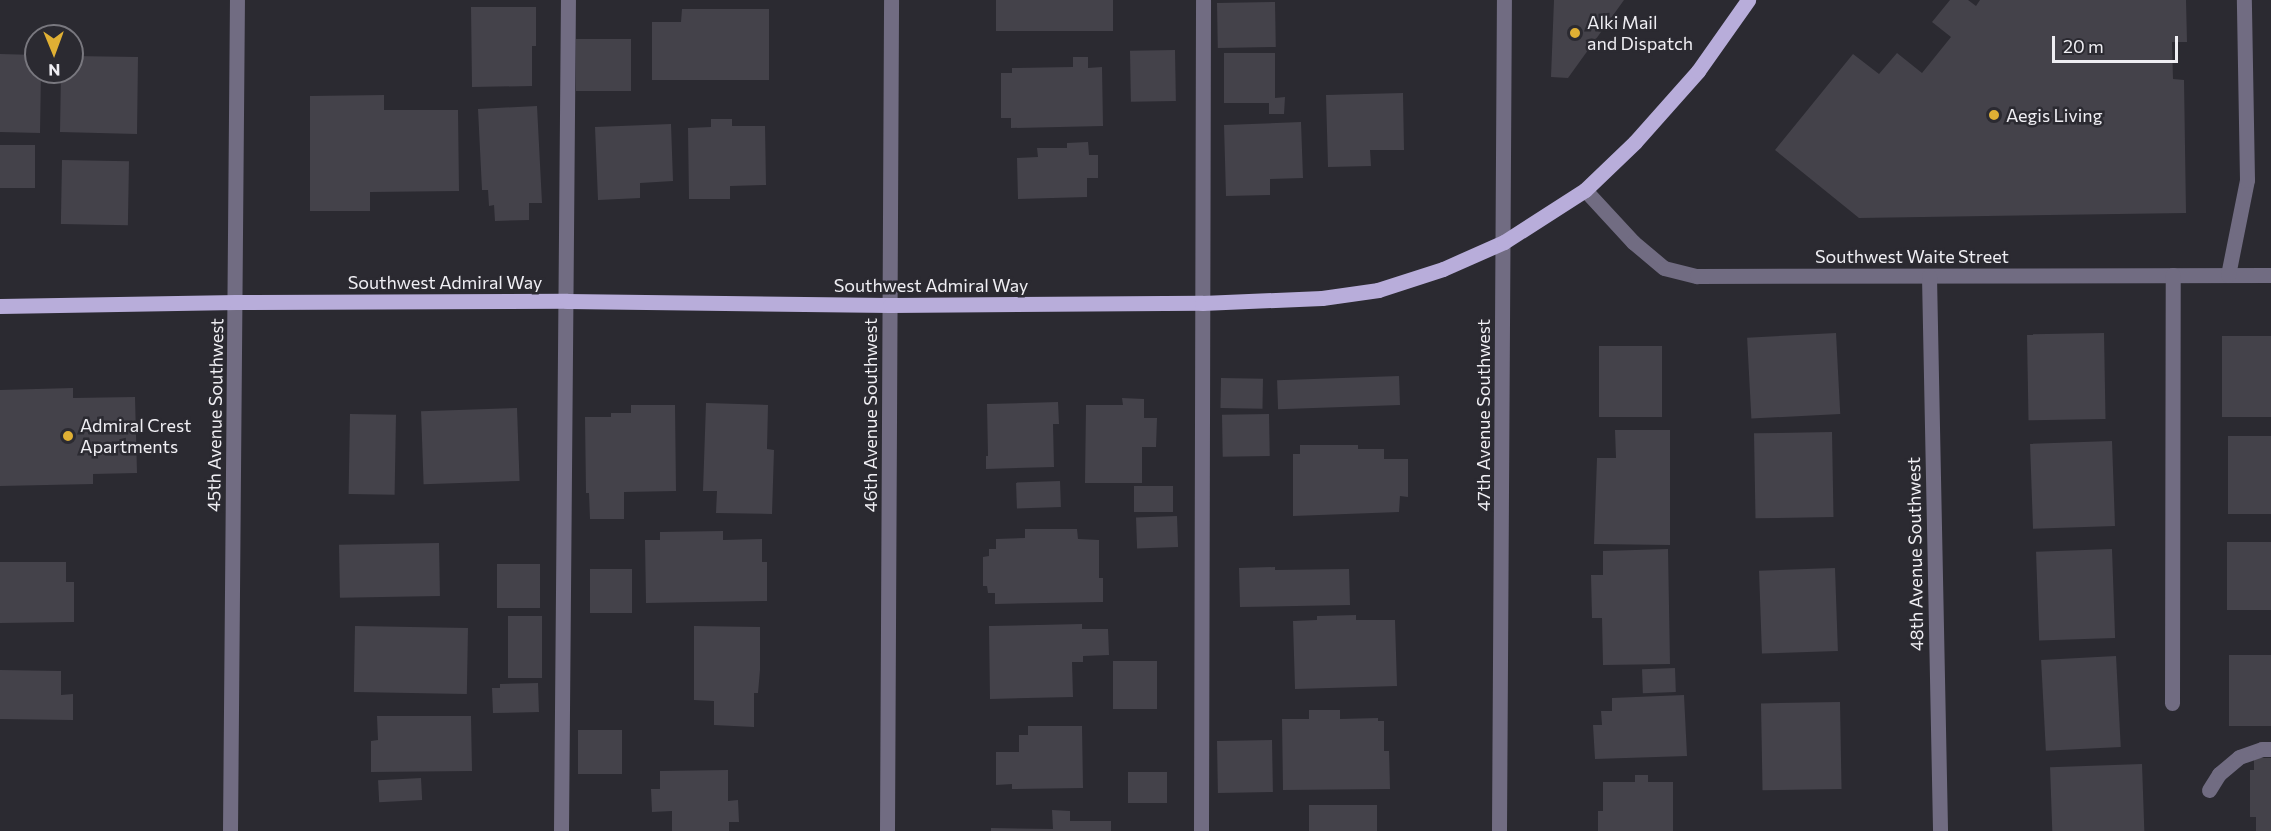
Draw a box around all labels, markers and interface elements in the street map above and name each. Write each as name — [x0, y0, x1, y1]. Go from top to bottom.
place label: Alki Mail and Dispatch — [1587, 12, 1693, 54]
north arrow — [24, 24, 84, 84]
scale bar — [2055, 24, 2181, 62]
marker: Alki Mail and Dispatch — [1568, 26, 1582, 40]
text: 20 m — [2063, 35, 2104, 57]
text: N — [48, 61, 60, 80]
place label: Aegis Living — [2006, 104, 2102, 126]
marker: Aegis Living — [1987, 108, 2001, 122]
street label: Southwest Waite Street — [1815, 245, 2009, 267]
street label: Southwest Admiral Way — [348, 271, 542, 293]
street label: Southwest Admiral Way — [834, 274, 1028, 296]
street label: 45th Avenue Southwest — [203, 318, 227, 512]
street label: 46th Avenue Southwest — [859, 318, 881, 512]
street label: 47th Avenue Southwest — [1472, 319, 1494, 511]
place label: Admiral Crest Apartments — [80, 415, 191, 458]
marker: Admiral Crest Apartments — [61, 429, 75, 443]
street label: 48th Avenue Southwest — [1903, 457, 1927, 651]

